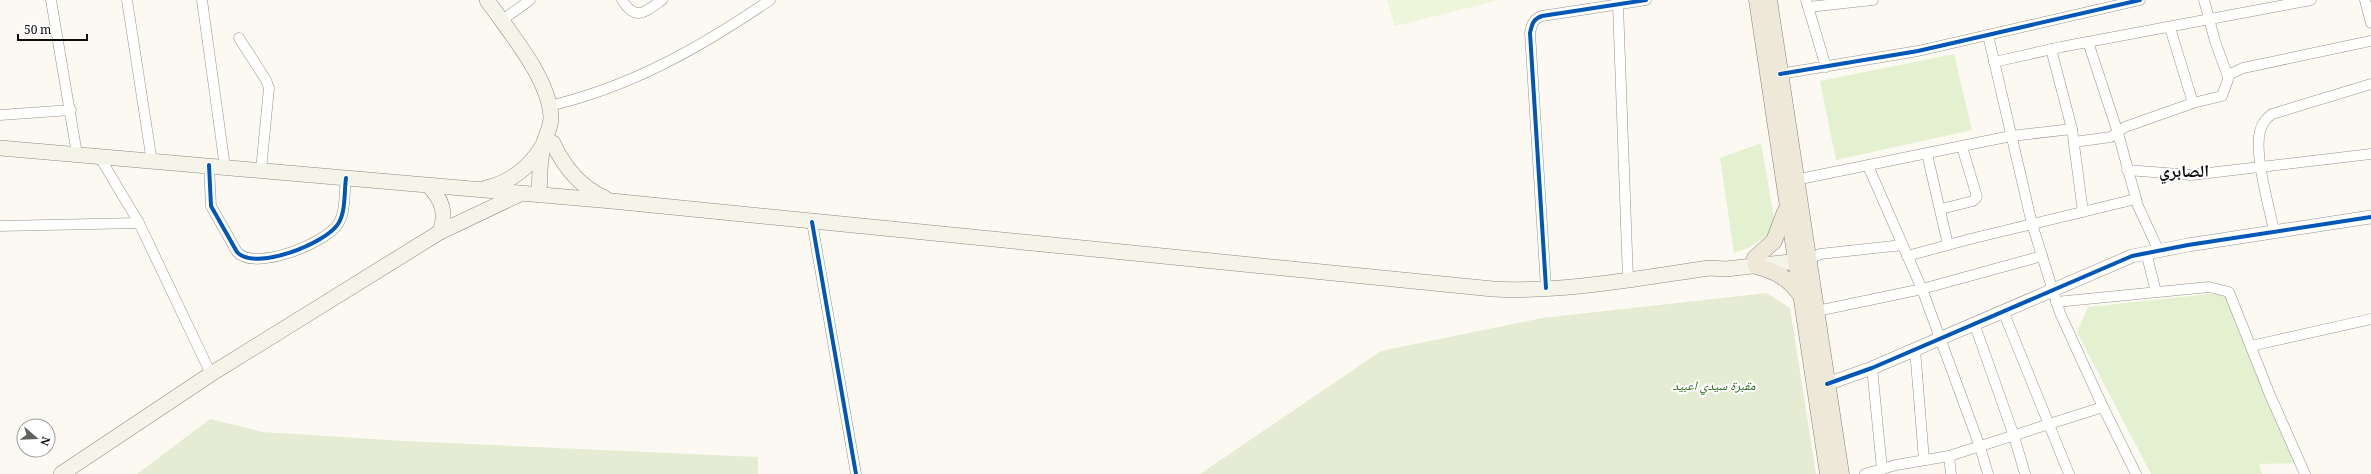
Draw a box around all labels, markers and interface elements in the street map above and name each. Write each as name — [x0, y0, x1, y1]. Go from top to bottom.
scale bar — [18, 16, 87, 42]
text: 50 m — [24, 21, 51, 42]
district label: الصابري — [2159, 159, 2209, 188]
park label: مقبرة سيدي اعبيد — [1673, 376, 1755, 398]
north arrow — [16, 418, 56, 458]
text: N — [34, 434, 54, 448]

